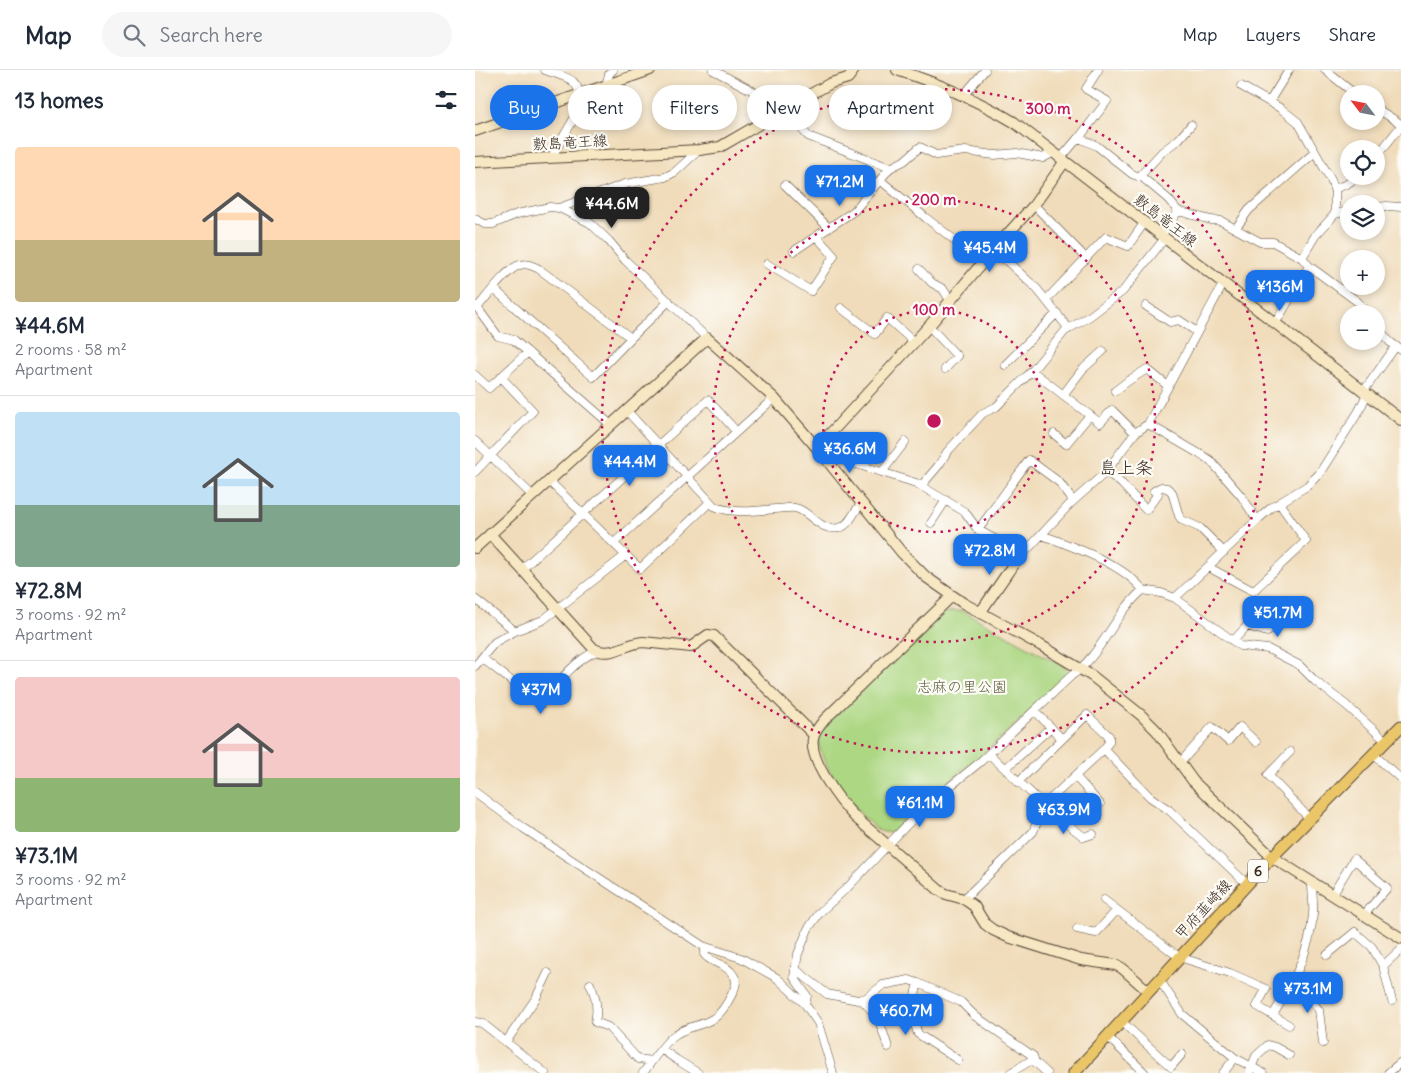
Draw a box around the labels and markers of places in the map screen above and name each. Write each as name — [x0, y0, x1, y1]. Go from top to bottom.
pin: ¥71.2M — [799, 164, 881, 207]
pin: ¥44.6M — [571, 186, 653, 229]
pin: ¥45.4M — [949, 230, 1031, 273]
pin: ¥136M — [1245, 270, 1315, 312]
centre of rings — [925, 412, 943, 430]
pin: ¥36.6M — [809, 432, 891, 474]
pin: ¥44.4M — [589, 444, 671, 487]
pin: ¥72.8M — [949, 534, 1031, 576]
pin: ¥51.7M — [1237, 596, 1319, 638]
pin: ¥37M — [511, 672, 571, 715]
pin: ¥61.1M — [879, 786, 961, 828]
pin: ¥63.9M — [1023, 792, 1105, 835]
pin: ¥73.1M — [1267, 972, 1349, 1014]
pin: ¥60.7M — [865, 994, 947, 1036]

